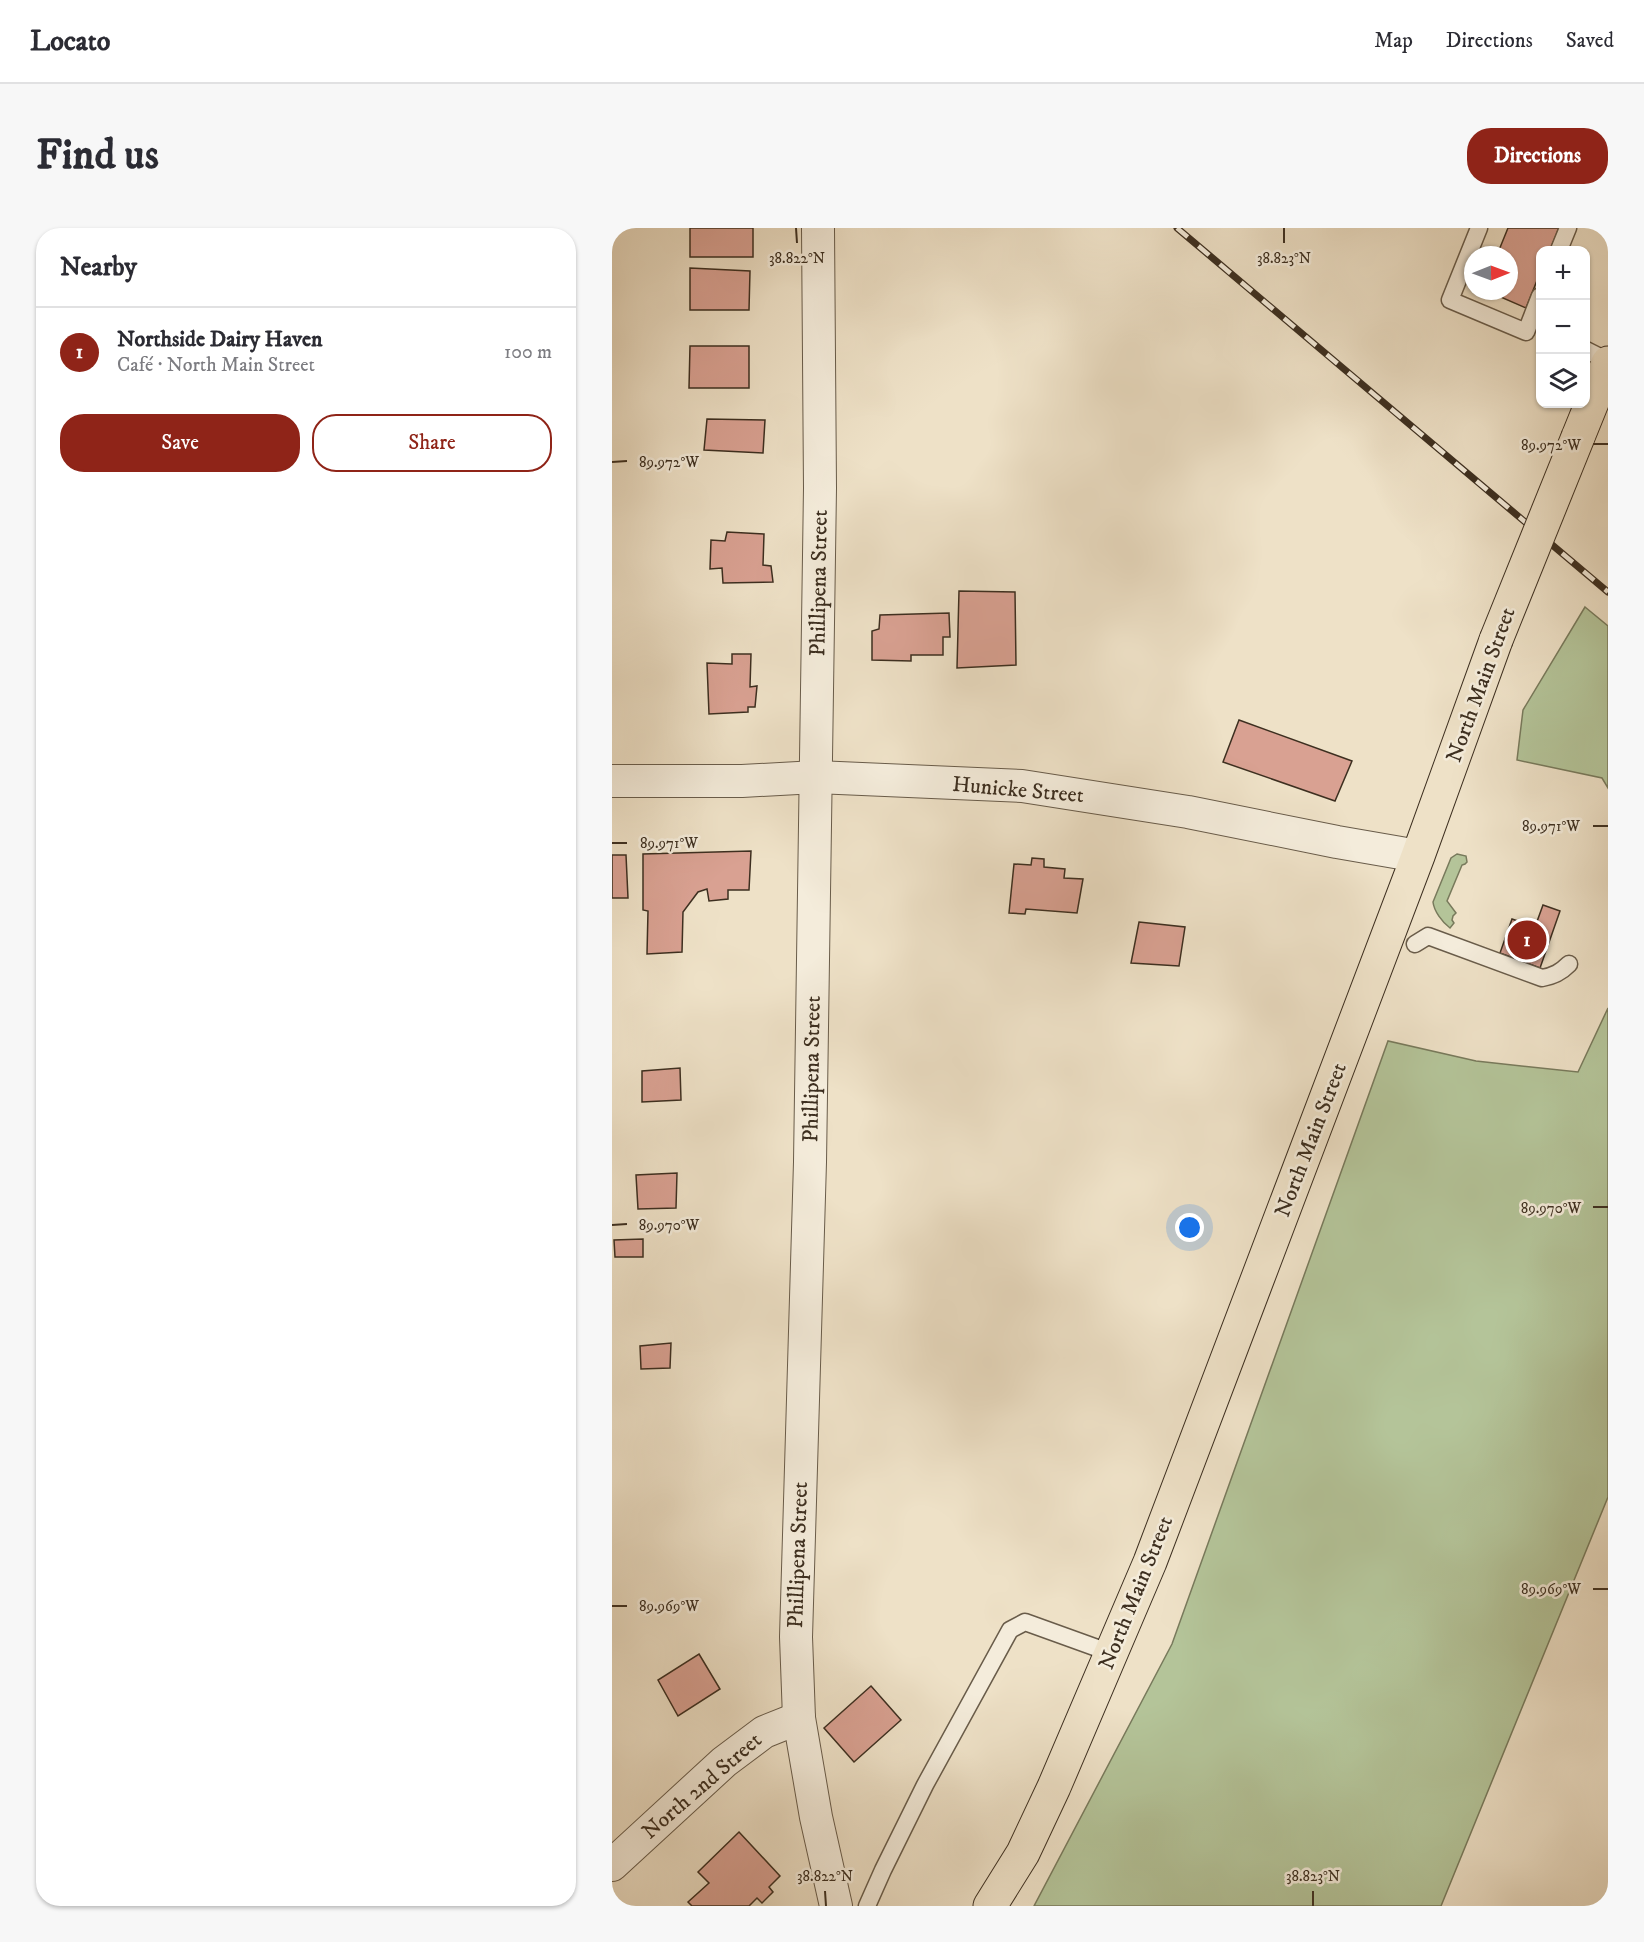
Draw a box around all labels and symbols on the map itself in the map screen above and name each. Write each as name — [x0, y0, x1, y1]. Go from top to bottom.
north arrow — [1464, 246, 1518, 300]
text: 38.822°N — [769, 249, 825, 268]
text: 38.823°N — [1257, 249, 1311, 268]
text: 89.972°W — [1521, 436, 1581, 455]
text: 89.972°W — [639, 453, 699, 472]
street label: Phillipena Street — [804, 509, 834, 657]
street label: North Main Street — [1440, 604, 1522, 766]
street label: Hunicke Street — [951, 771, 1085, 809]
text: 89.971°W — [1522, 817, 1580, 836]
text: 89.971°W — [640, 834, 698, 853]
pin: 1 — [1508, 918, 1546, 962]
street label: Phillipena Street — [797, 995, 827, 1143]
street label: North Main Street — [1269, 1059, 1353, 1221]
text: 89.970°W — [1521, 1199, 1582, 1218]
your location — [1175, 1213, 1204, 1242]
text: 89.970°W — [639, 1216, 700, 1235]
street label: Phillipena Street — [782, 1481, 814, 1629]
street label: North Main Street — [1093, 1512, 1179, 1674]
text: 89.969°W — [1521, 1580, 1581, 1599]
text: 89.969°W — [639, 1597, 699, 1616]
street label: North 2nd Street — [637, 1727, 767, 1845]
text: 38.822°N — [797, 1867, 853, 1886]
text: 38.823°N — [1286, 1867, 1340, 1886]

